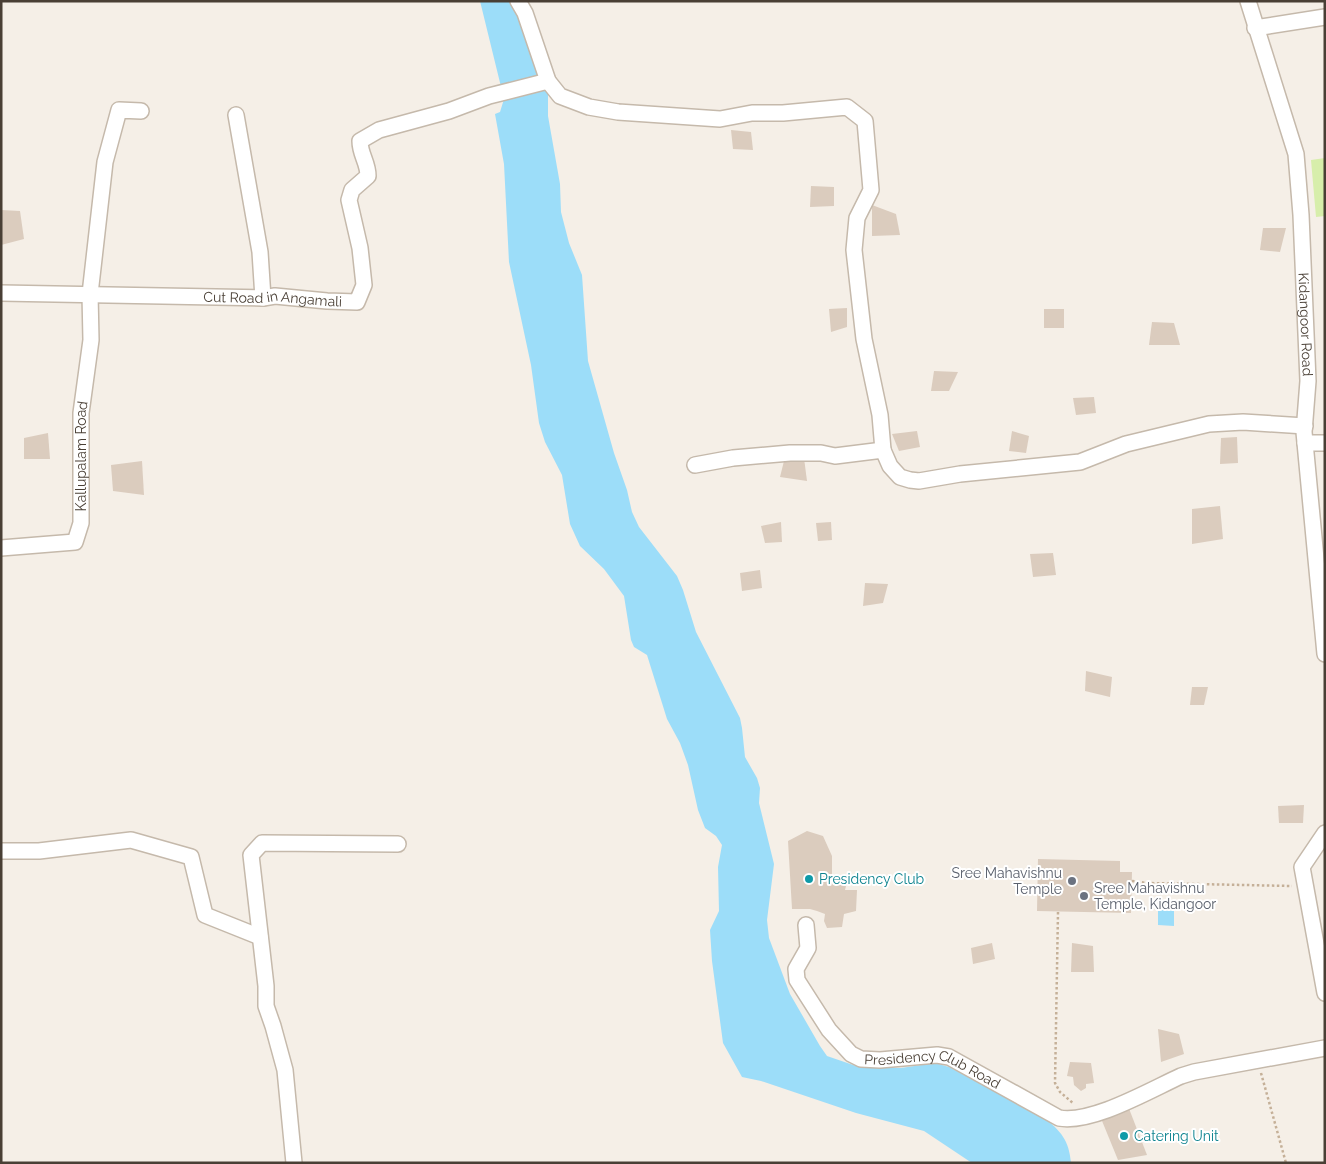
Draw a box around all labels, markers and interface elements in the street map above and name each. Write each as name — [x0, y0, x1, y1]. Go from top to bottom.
street label: Kidangoor Road — [1295, 272, 1316, 377]
street label: Cut Road in Angamali — [203, 288, 342, 309]
street label: Kallupalam Road — [73, 400, 91, 511]
place label: Sree Mahavishnu Temple — [951, 865, 1062, 897]
place label: Presidency Club — [819, 871, 925, 887]
marker: Presidency Club — [803, 873, 815, 885]
marker: Sree Mahavishnu Temple — [1066, 875, 1078, 887]
place label: Sree Mahavishnu Temple, Kidangoor — [1094, 880, 1216, 912]
marker: Sree Mahavishnu Temple, Kidangoor — [1078, 890, 1090, 902]
street label: Presidency Club Road — [864, 1047, 1003, 1092]
place label: Catering Unit — [1134, 1128, 1219, 1144]
marker: Catering Unit — [1118, 1130, 1130, 1142]

